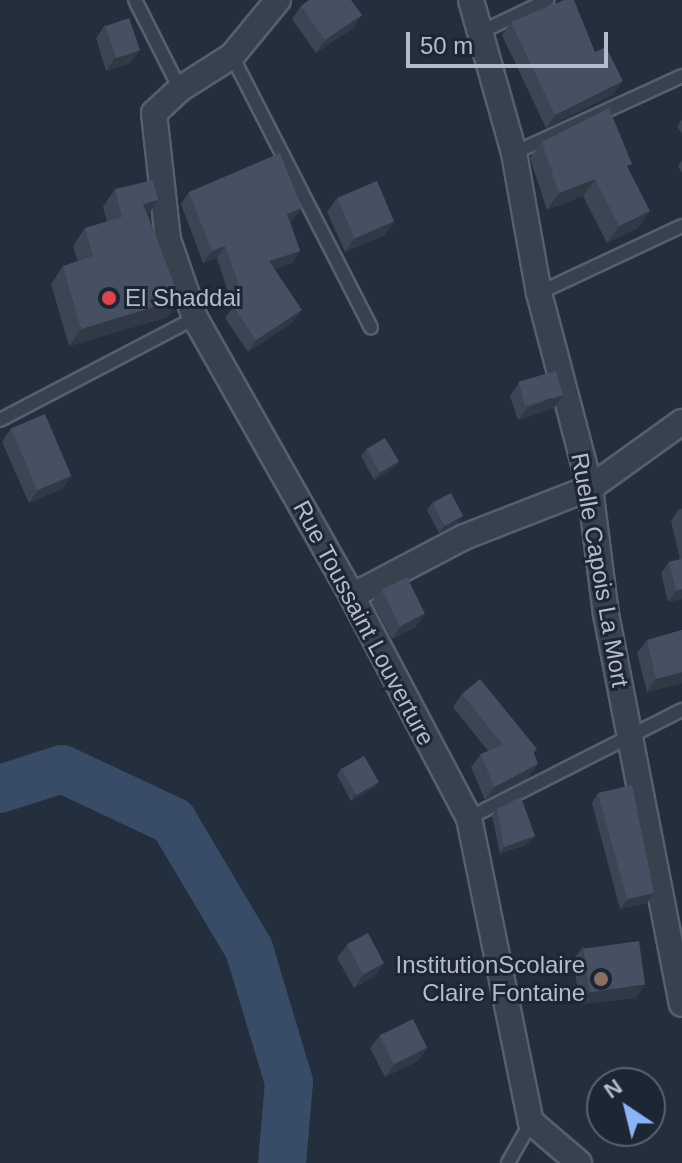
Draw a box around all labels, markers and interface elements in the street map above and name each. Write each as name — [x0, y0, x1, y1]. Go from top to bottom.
scale bar — [410, 16, 612, 66]
text: 50 m — [420, 32, 473, 59]
place label: El Shaddai — [125, 284, 241, 312]
marker: El Shaddai — [100, 289, 118, 307]
street label: Ruelle Capois La Mort — [565, 451, 635, 689]
street label: Rue Toussaint Louverture — [287, 495, 441, 751]
place label: InstitutionScolaire Claire Fontaine — [396, 951, 585, 1007]
marker: InstitutionScolaire Claire Fontaine — [592, 970, 610, 988]
north arrow — [586, 1067, 666, 1147]
text: N — [599, 1074, 627, 1103]

